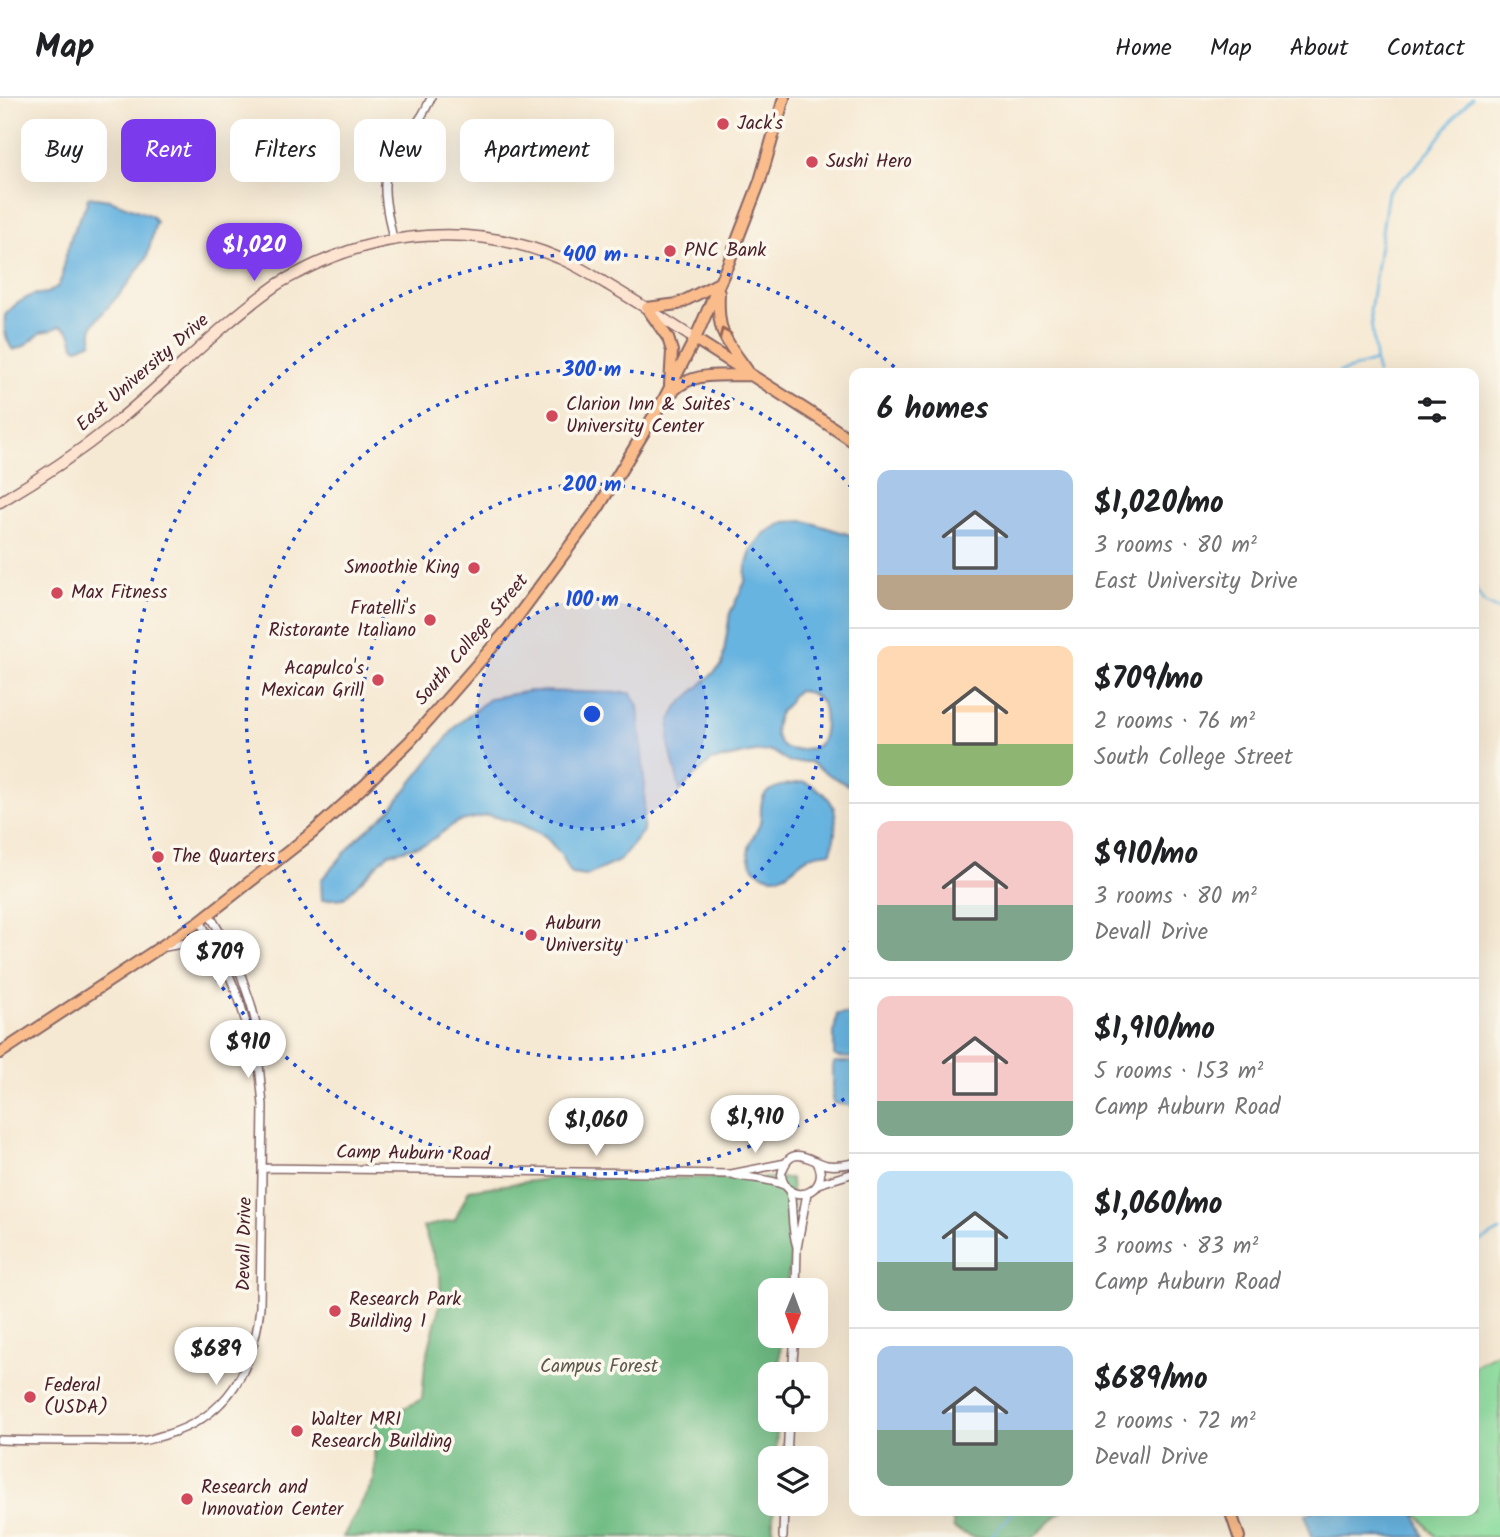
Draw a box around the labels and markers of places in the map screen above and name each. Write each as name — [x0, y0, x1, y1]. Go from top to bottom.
place label: Jack's — [737, 109, 783, 139]
marker: Jack's — [715, 116, 731, 132]
place label: Sushi Hero — [826, 147, 912, 177]
marker: Sushi Hero — [804, 154, 820, 170]
pin: $1,020 — [197, 223, 311, 283]
place label: PNC Bank — [684, 236, 766, 266]
marker: PNC Bank — [662, 243, 678, 259]
place label: Clarion Inn & Suites University Center — [566, 390, 731, 442]
marker: Clarion Inn & Suites University Center — [544, 408, 560, 424]
place label: Smoothie King — [344, 553, 460, 583]
marker: Smoothie King — [466, 560, 482, 576]
place label: Max Fitness — [71, 578, 167, 608]
marker: Max Fitness — [49, 585, 65, 601]
place label: Fratelli's Ristorante Italiano — [269, 594, 416, 646]
marker: Fratelli's Ristorante Italiano — [422, 612, 438, 628]
place label: Acapulco's Mexican Grill — [261, 654, 364, 706]
marker: Acapulco's Mexican Grill — [370, 672, 386, 688]
centre of rings — [580, 702, 604, 726]
place label: The Quarters — [172, 842, 275, 872]
marker: The Quarters — [150, 849, 166, 865]
place label: Auburn University — [545, 909, 624, 961]
marker: Auburn University — [523, 927, 539, 943]
pin: $709 — [179, 930, 261, 990]
pin: $910 — [207, 1020, 289, 1080]
pin: $1,910 — [698, 1096, 812, 1155]
pin: $1,060 — [539, 1098, 653, 1158]
place label: Research Park Building 1 — [349, 1285, 461, 1337]
marker: Research Park Building 1 — [327, 1303, 343, 1319]
pin: $689 — [175, 1328, 257, 1387]
place label: Federal (USDA) — [44, 1371, 108, 1423]
marker: Federal (USDA) — [22, 1389, 38, 1405]
place label: Walter MRI Research Building — [311, 1405, 452, 1457]
marker: Walter MRI Research Building — [289, 1423, 305, 1439]
place label: Research and Innovation Center — [201, 1473, 345, 1525]
marker: Research and Innovation Center — [179, 1491, 195, 1507]

